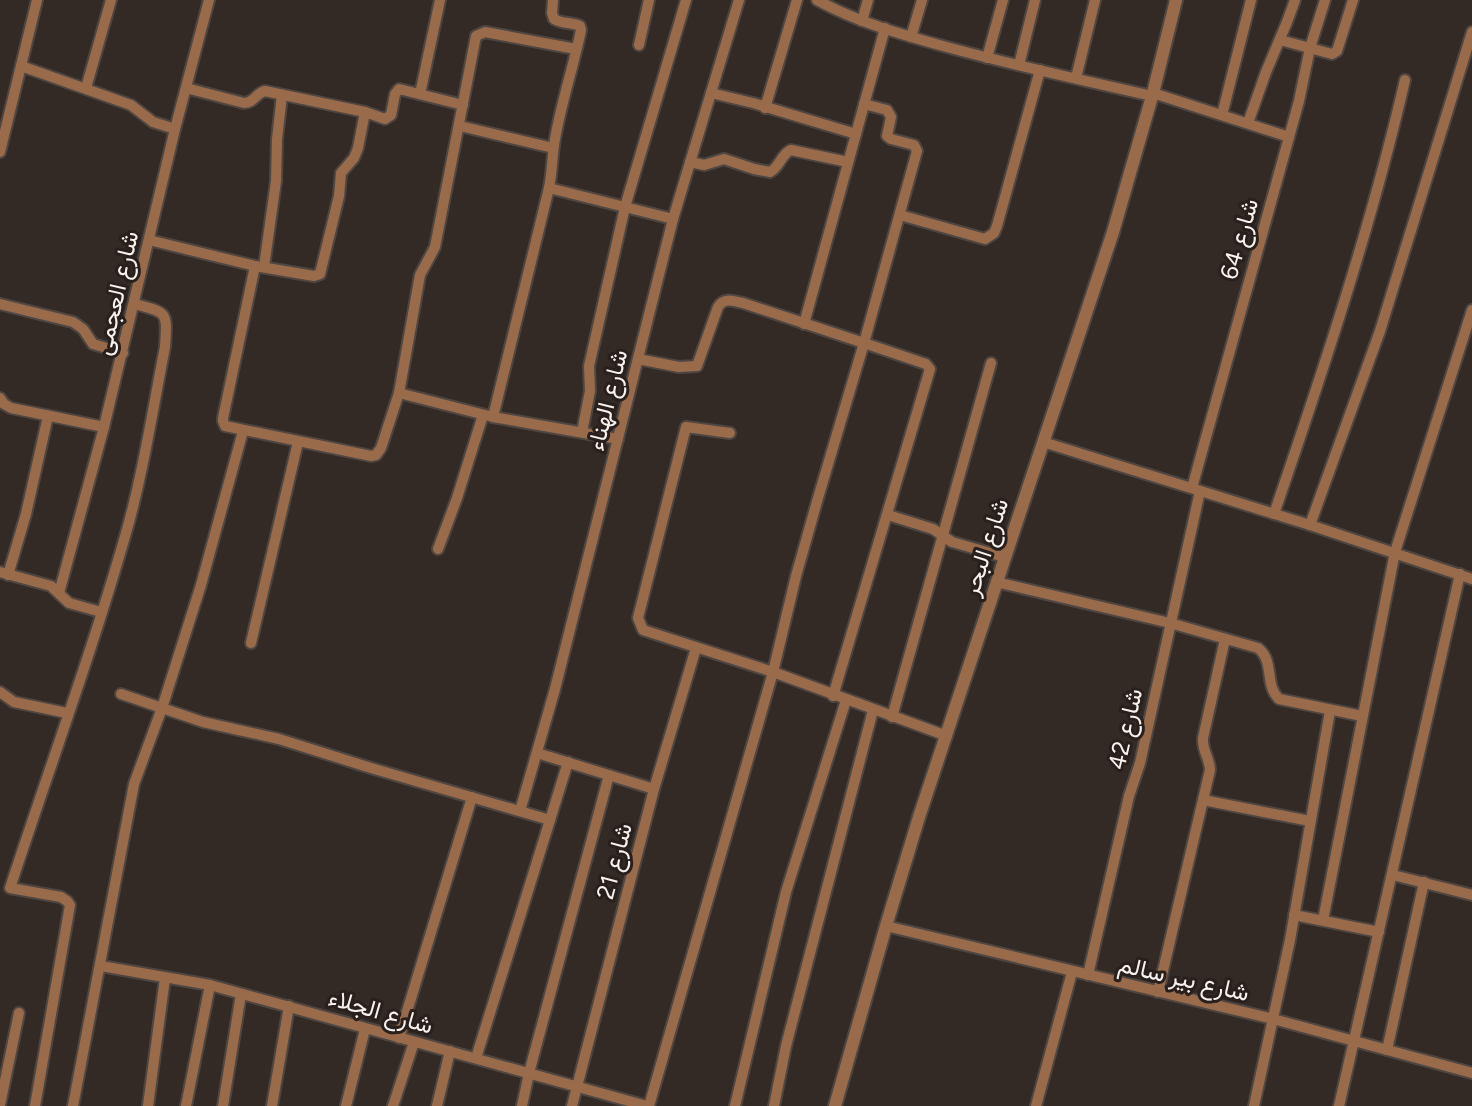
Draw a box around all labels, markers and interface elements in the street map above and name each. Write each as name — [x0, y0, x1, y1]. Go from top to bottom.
street label: شارع 64 — [1214, 195, 1266, 283]
street label: شارع العجمى — [88, 228, 146, 358]
street label: شارع الهناء — [581, 347, 635, 454]
street label: شارع البحر — [955, 495, 1016, 601]
street label: شارع 42 — [1102, 686, 1150, 773]
street label: شارع 21 — [590, 820, 640, 903]
street label: شارع بير سالم — [1115, 949, 1252, 1009]
street label: شارع الجلاء — [325, 982, 437, 1042]

